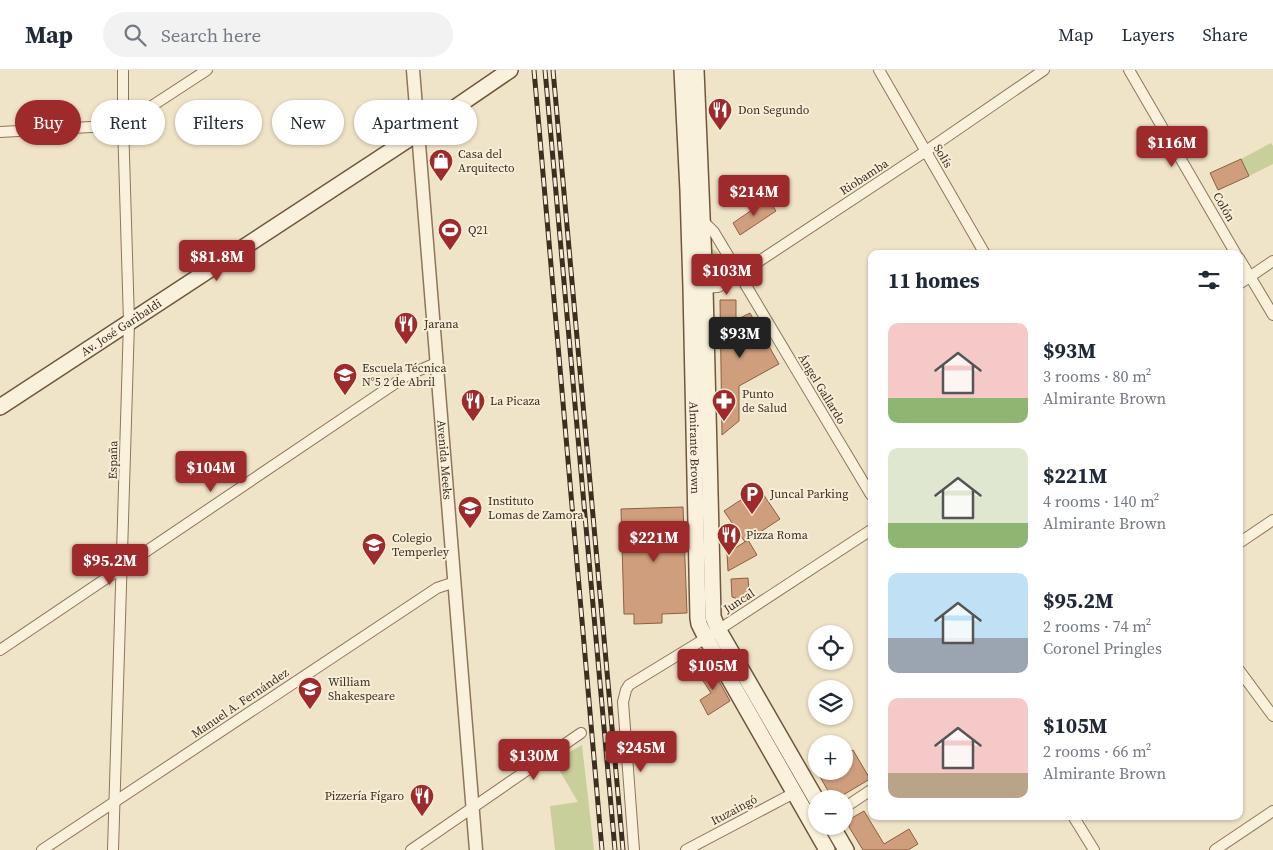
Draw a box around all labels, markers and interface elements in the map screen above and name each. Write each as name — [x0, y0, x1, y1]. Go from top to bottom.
search box — [103, 12, 453, 57]
text: Map — [25, 18, 73, 51]
icon: search — [121, 21, 149, 49]
text: Search here — [161, 22, 261, 48]
text: Map — [1058, 22, 1093, 47]
text: Layers — [1121, 22, 1174, 47]
text: Share — [1202, 22, 1248, 47]
restaurant icon: Don Segundo — [707, 97, 733, 131]
chip: Buy — [15, 100, 81, 145]
chip: Rent — [91, 100, 165, 145]
chip: Filters — [175, 100, 262, 145]
chip: New — [272, 100, 344, 145]
chip: Apartment — [354, 100, 477, 145]
place label: Don Segundo — [738, 102, 810, 118]
pin: $116M — [1137, 126, 1207, 168]
text: $116M — [1147, 131, 1197, 153]
street label: Solís — [930, 141, 956, 171]
place label: Casa del Arquitecto — [458, 146, 515, 176]
shop icon: Casa del Arquitecto — [428, 148, 454, 182]
street label: Riobamba — [837, 155, 892, 199]
pin: $214M — [719, 174, 789, 217]
text: $214M — [729, 180, 779, 202]
street label: Colón — [1209, 189, 1239, 225]
sports icon: Q21 — [437, 217, 463, 251]
place label: Q21 — [468, 222, 488, 238]
pin: $81.8M — [176, 240, 258, 282]
text: $81.8M — [190, 245, 244, 267]
pin: $103M — [692, 254, 762, 296]
text: $103M — [702, 259, 752, 281]
text: 11 homes — [888, 266, 980, 295]
icon: filters — [1195, 266, 1223, 294]
street label: Av. José Garibaldi — [78, 295, 165, 360]
restaurant icon: Jarana — [393, 311, 419, 345]
place label: Jarana — [423, 316, 459, 332]
pin: $93M — [710, 316, 770, 359]
text: $93M — [720, 322, 760, 344]
text: $93M — [1043, 336, 1096, 365]
icon: home — [928, 343, 988, 403]
street label: Ángel Gallardo — [795, 351, 850, 428]
place label: Escuela Técnica N°5 2 de Abril — [362, 360, 447, 390]
school or university icon: Escuela Técnica N°5 2 de Abril — [332, 362, 358, 396]
text: 3 rooms · 80 m² — [1043, 365, 1151, 387]
place label: Punto de Salud — [742, 386, 787, 416]
text: Almirante Brown — [1043, 387, 1166, 409]
restaurant icon: La Picaza — [460, 388, 486, 422]
pharmacy icon: Punto de Salud — [711, 388, 737, 422]
place label: La Picaza — [490, 393, 541, 409]
street label: Almirante Brown — [685, 401, 703, 494]
street label: Avenida Meeks — [433, 419, 456, 500]
street label: España — [105, 440, 121, 480]
pin: $104M — [176, 450, 246, 493]
text: $104M — [186, 456, 236, 478]
text: $221M — [1043, 461, 1107, 490]
icon: home — [928, 468, 988, 528]
parking icon: Juncal Parking — [739, 481, 765, 515]
place label: Juncal Parking — [769, 486, 848, 502]
text: 4 rooms · 140 m² — [1043, 490, 1159, 512]
place label: Instituto Lomas de Zamora — [488, 493, 584, 523]
school or university icon: Instituto Lomas de Zamora — [457, 495, 483, 529]
text: Almirante Brown — [1043, 512, 1166, 534]
pin: $221M — [619, 520, 689, 563]
restaurant icon: Pizza Roma — [716, 522, 742, 556]
text: $221M — [629, 526, 679, 548]
place label: Pizza Roma — [746, 527, 809, 543]
place label: Colegio Temperley — [392, 530, 450, 560]
school or university icon: Colegio Temperley — [361, 532, 387, 566]
pin: $95.2M — [69, 544, 151, 586]
text: $95.2M — [83, 549, 137, 571]
street label: Juncal — [720, 585, 758, 617]
text: $95.2M — [1043, 586, 1114, 615]
icon: home — [928, 593, 988, 653]
text: 2 rooms · 74 m² — [1043, 615, 1151, 637]
map controls — [808, 625, 853, 835]
button: locate — [808, 625, 853, 670]
text: Coronel Pringles — [1043, 637, 1162, 659]
pin: $105M — [678, 648, 748, 691]
text: $105M — [688, 654, 738, 676]
street label: Manuel A. Fernández — [188, 664, 292, 742]
place label: William Shakespeare — [328, 674, 395, 704]
school or university icon: William Shakespeare — [297, 676, 323, 710]
button: layers — [808, 680, 853, 725]
text: $105M — [1043, 711, 1107, 740]
icon: home — [928, 718, 988, 778]
pin: $245M — [606, 730, 676, 773]
button: + — [808, 735, 853, 780]
text: $245M — [616, 736, 666, 758]
pin: $130M — [499, 738, 569, 781]
text: 2 rooms · 66 m² — [1043, 740, 1151, 762]
text: $130M — [509, 744, 559, 766]
text: Almirante Brown — [1043, 762, 1166, 784]
restaurant icon: Pizzería Fígaro — [409, 783, 435, 817]
place label: Pizzería Fígaro — [325, 788, 404, 804]
button: − — [808, 790, 853, 835]
street label: Ituzaingó — [708, 791, 760, 829]

